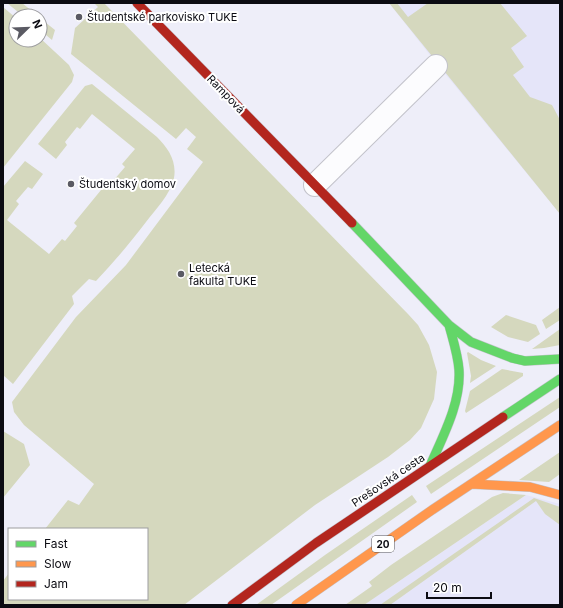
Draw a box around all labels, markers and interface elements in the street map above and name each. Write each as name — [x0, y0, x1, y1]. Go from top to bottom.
north arrow — [8, 8, 48, 48]
place label: Študentské parkovisko TUKE — [87, 10, 237, 24]
marker: Študentské parkovisko TUKE — [74, 12, 84, 22]
text: N — [29, 17, 45, 31]
street label: Rampová — [204, 72, 248, 116]
place label: Študentský domov — [79, 177, 176, 191]
marker: Študentský domov — [66, 179, 76, 189]
place label: Letecká fakulta TUKE — [189, 261, 257, 288]
marker: Letecká fakulta TUKE — [176, 269, 186, 279]
street label: Prešovská cesta — [349, 450, 427, 510]
legend — [8, 528, 148, 600]
text: Fast — [44, 536, 68, 551]
road number: 20 — [372, 536, 394, 552]
text: Slow — [44, 556, 72, 571]
scale bar — [427, 574, 491, 600]
text: Jam — [44, 576, 68, 591]
text: 20 m — [433, 580, 462, 595]

